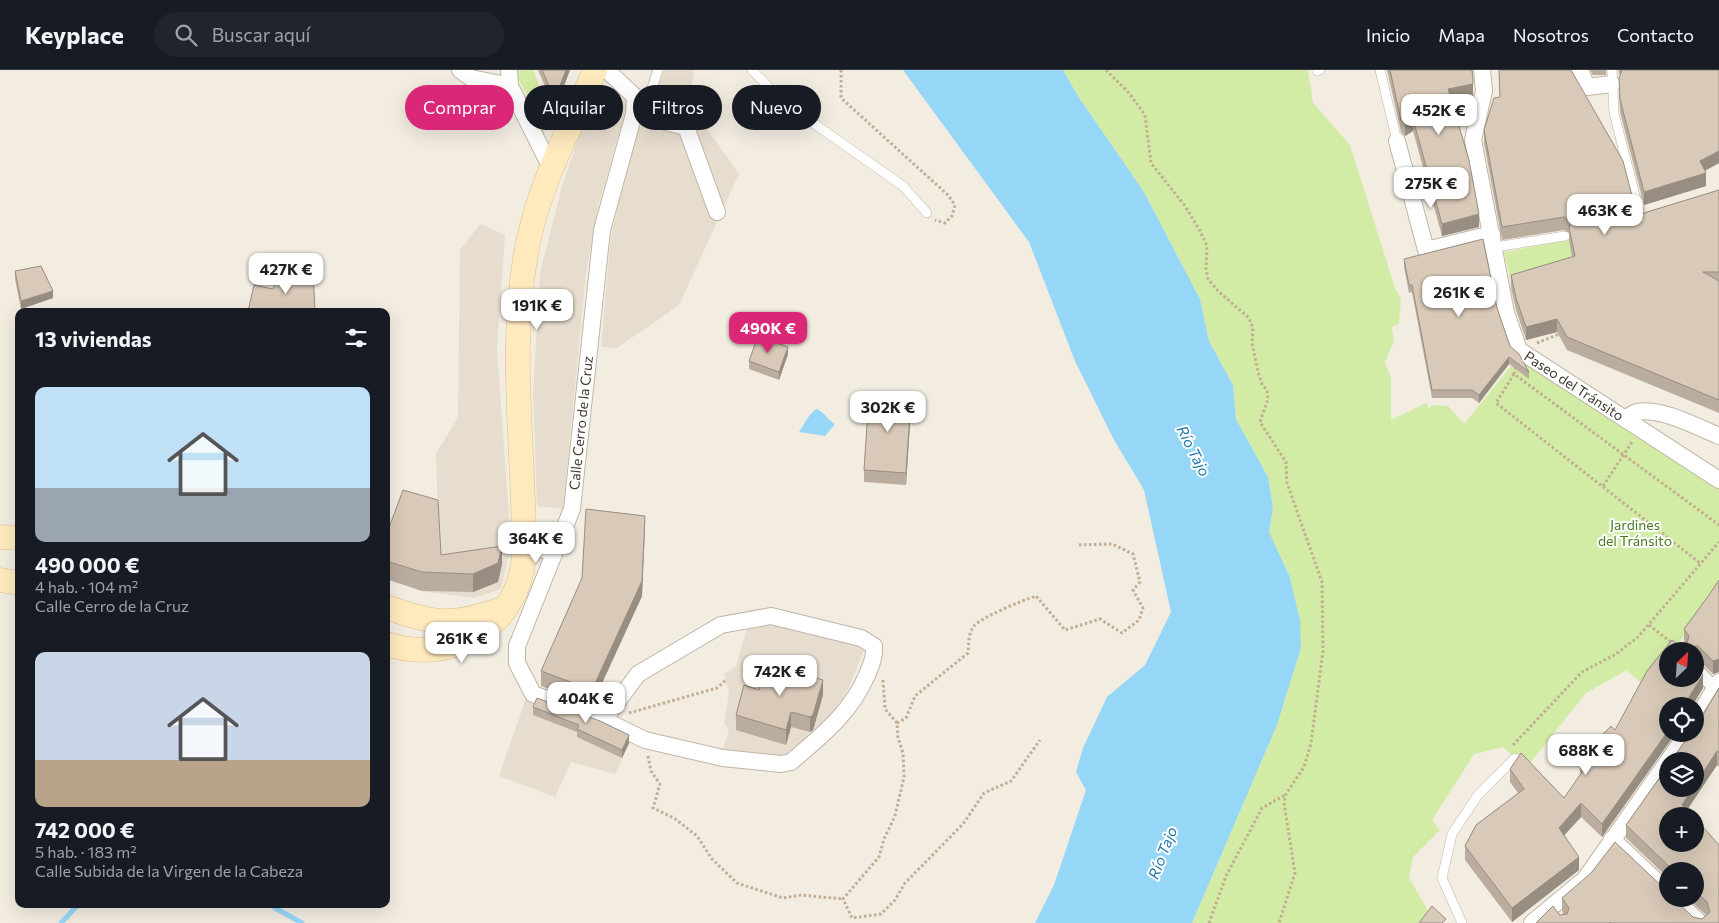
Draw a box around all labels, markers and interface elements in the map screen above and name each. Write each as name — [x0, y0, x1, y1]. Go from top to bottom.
search box — [154, 12, 504, 57]
text: Keyplace — [25, 20, 124, 49]
icon: search — [172, 21, 200, 49]
text: Buscar aquí — [212, 23, 310, 46]
text: Inicio — [1366, 24, 1410, 46]
text: Mapa — [1438, 24, 1485, 46]
text: Nosotros — [1513, 24, 1589, 46]
text: Contacto — [1617, 24, 1694, 46]
chip: Comprar — [405, 85, 514, 130]
chip: Alquilar — [524, 85, 623, 130]
chip: Filtros — [633, 85, 722, 130]
chip: Nuevo — [732, 85, 821, 130]
pin: 452K € — [1398, 93, 1480, 136]
text: 452K € — [1412, 100, 1466, 119]
pin: 275K € — [1390, 166, 1472, 209]
text: 275K € — [1405, 173, 1457, 192]
pin: 463K € — [1564, 194, 1646, 236]
text: 463K € — [1578, 200, 1632, 219]
pin: 427K € — [245, 252, 327, 295]
text: 427K € — [260, 259, 313, 278]
pin: 261K € — [1418, 276, 1500, 318]
text: 261K € — [1433, 282, 1485, 301]
pin: 191K € — [496, 288, 578, 331]
text: 191K € — [512, 295, 562, 314]
pin: 490K € — [727, 312, 809, 354]
text: 490K € — [740, 318, 796, 337]
icon: filters — [342, 324, 370, 352]
text: 13 viviendas — [35, 326, 152, 351]
street label: Paseo del Tránsito — [1521, 347, 1627, 424]
street label: Calle Cerro de la Cruz — [565, 355, 596, 491]
pin: 302K € — [847, 390, 929, 433]
text: 302K € — [861, 397, 915, 416]
icon: home — [158, 419, 248, 509]
water label: Río Tajo — [1173, 422, 1214, 479]
park label: Jardines del Tránsito — [1598, 516, 1672, 549]
pin: 364K € — [495, 522, 577, 564]
text: 364K € — [509, 528, 563, 547]
text: 490 000 € — [35, 552, 139, 577]
text: 4 hab. · 104 m² — [35, 577, 138, 596]
text: Calle Cerro de la Cruz — [35, 596, 189, 615]
pin: 261K € — [421, 622, 503, 664]
text: 261K € — [436, 628, 488, 647]
north arrow — [1659, 642, 1704, 688]
map controls — [1659, 642, 1704, 907]
pin: 742K € — [739, 654, 821, 697]
text: 742K € — [754, 661, 806, 680]
pin: 404K € — [545, 682, 627, 724]
icon: home — [158, 684, 248, 774]
text: 404K € — [558, 688, 614, 707]
button: locate — [1659, 697, 1704, 742]
pin: 688K € — [1545, 734, 1627, 776]
text: 688K € — [1558, 740, 1614, 759]
button: layers — [1659, 752, 1704, 797]
button: + — [1659, 807, 1704, 852]
text: 742 000 € — [35, 817, 135, 842]
water label: Río Tajo — [1144, 824, 1180, 881]
text: 5 hab. · 183 m² — [35, 842, 137, 861]
text: Calle Subida de la Virgen de la Cabeza — [35, 861, 303, 880]
button: − — [1659, 862, 1704, 907]

